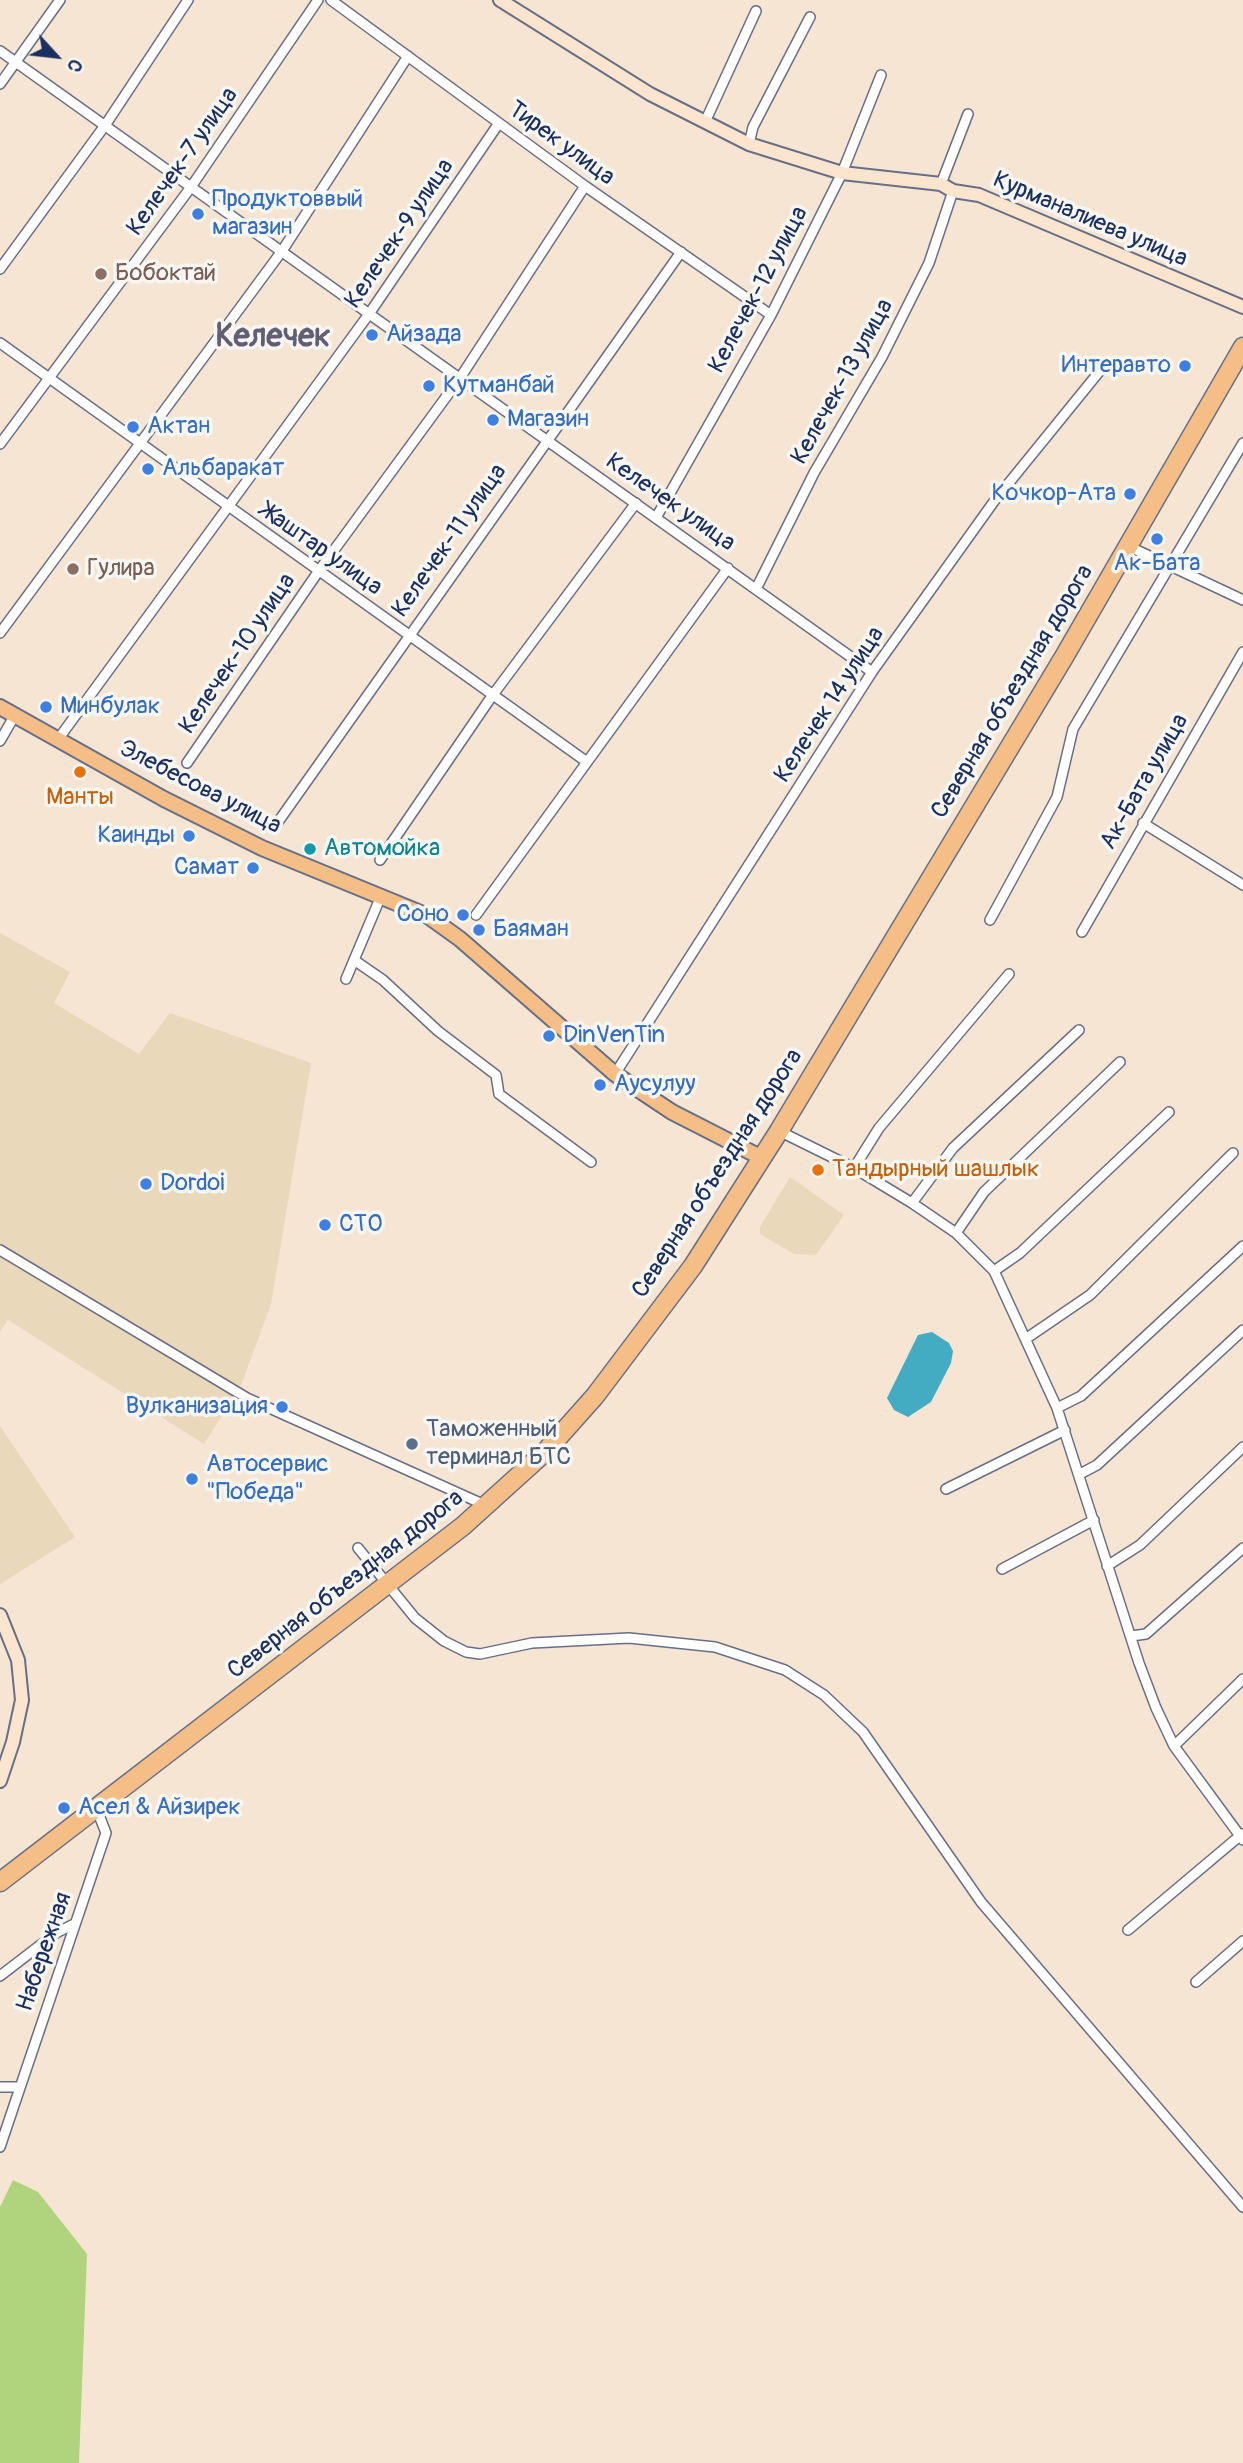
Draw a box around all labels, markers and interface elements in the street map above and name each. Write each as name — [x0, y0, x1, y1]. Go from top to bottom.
north arrow — [21, 21, 91, 91]
text: С — [61, 55, 88, 76]
street label: Келечек-7 улица — [121, 82, 245, 242]
street label: Тирек улица — [502, 96, 620, 192]
street label: Келечек-9 улица — [339, 154, 461, 314]
street label: Курманалиева улица — [988, 166, 1192, 274]
place label: Продуктоввый магазин — [212, 186, 363, 242]
street label: Келечек-12 улица — [703, 202, 815, 378]
marker: Продуктоввый магазин — [190, 206, 206, 222]
place label: Бобоктай — [115, 260, 216, 288]
marker: Бобоктай — [93, 266, 109, 282]
street label: Келечек-13 улица — [786, 294, 900, 470]
district label: Келечек — [215, 319, 331, 357]
place label: Айзада — [386, 321, 461, 349]
marker: Айзада — [364, 327, 380, 343]
place label: Интеравто — [1062, 352, 1171, 380]
marker: Интеравто — [1177, 358, 1193, 374]
place label: Кутманбай — [443, 372, 554, 400]
marker: Кутманбай — [421, 378, 437, 394]
place label: Магазин — [507, 406, 589, 434]
marker: Магазин — [485, 412, 501, 428]
place label: Актан — [147, 413, 210, 441]
marker: Актан — [125, 419, 141, 435]
street label: Келечек улица — [600, 448, 740, 558]
place label: Альбаракат — [162, 455, 284, 483]
street label: Келечек-11 улица — [386, 459, 514, 623]
marker: Альбаракат — [140, 461, 156, 477]
place label: Кочкор-Ата — [992, 480, 1116, 508]
marker: Кочкор-Ата — [1122, 486, 1138, 502]
street label: Жаштар улица — [255, 497, 387, 603]
marker: Ак-Бата — [1149, 531, 1165, 547]
place label: Ак-Бата — [1114, 550, 1200, 578]
place label: Гулира — [87, 555, 155, 583]
street label: Северная объездная дорога — [926, 560, 1100, 824]
marker: Гулира — [65, 561, 81, 577]
street label: Келечек-10 улица — [174, 568, 302, 740]
street label: Келечек 14 улица — [769, 622, 891, 788]
place label: Минбулак — [60, 693, 160, 721]
marker: Минбулак — [38, 699, 54, 715]
street label: Ак-Бата улица — [1095, 709, 1195, 855]
street label: Элебесова улица — [114, 735, 286, 841]
marker: Манты — [72, 764, 88, 780]
place label: Манты — [46, 784, 114, 812]
place label: Каинды — [98, 822, 175, 850]
marker: Каинды — [181, 828, 197, 844]
place label: Автомойка — [324, 835, 440, 863]
marker: Автомойка — [302, 841, 318, 857]
place label: Самат — [174, 854, 239, 882]
marker: Самат — [245, 860, 261, 876]
place label: Соно — [396, 901, 449, 929]
marker: Соно — [455, 907, 471, 923]
place label: Баяман — [493, 916, 569, 944]
marker: Баяман — [471, 922, 487, 938]
place label: DinVenTin — [563, 1022, 665, 1050]
marker: DinVenTin — [541, 1028, 557, 1044]
street label: Северная объездная дорога — [627, 1044, 809, 1304]
place label: Аусулуу — [614, 1071, 695, 1099]
marker: Аусулуу — [592, 1077, 608, 1093]
place label: Тандырный шашлык — [832, 1156, 1039, 1184]
marker: Тандырный шашлык — [810, 1162, 826, 1178]
place label: Dordoi — [160, 1170, 224, 1198]
marker: Dordoi — [138, 1176, 154, 1192]
place label: СТО — [339, 1211, 382, 1239]
marker: СТО — [317, 1217, 333, 1233]
place label: Вулканизация — [126, 1393, 268, 1421]
marker: Вулканизация — [274, 1399, 290, 1415]
place label: Таможенный терминал БТС — [426, 1416, 571, 1472]
marker: Таможенный терминал БТС — [404, 1436, 420, 1452]
place label: Автосервис "Победа" — [206, 1451, 328, 1507]
marker: Автосервис "Победа" — [184, 1471, 200, 1487]
street label: Северная объездная дорога — [222, 1484, 470, 1686]
place label: Асел & Айзирек — [78, 1794, 241, 1822]
marker: Асел & Айзирек — [56, 1800, 72, 1816]
street label: Набережная — [11, 1889, 79, 2015]

